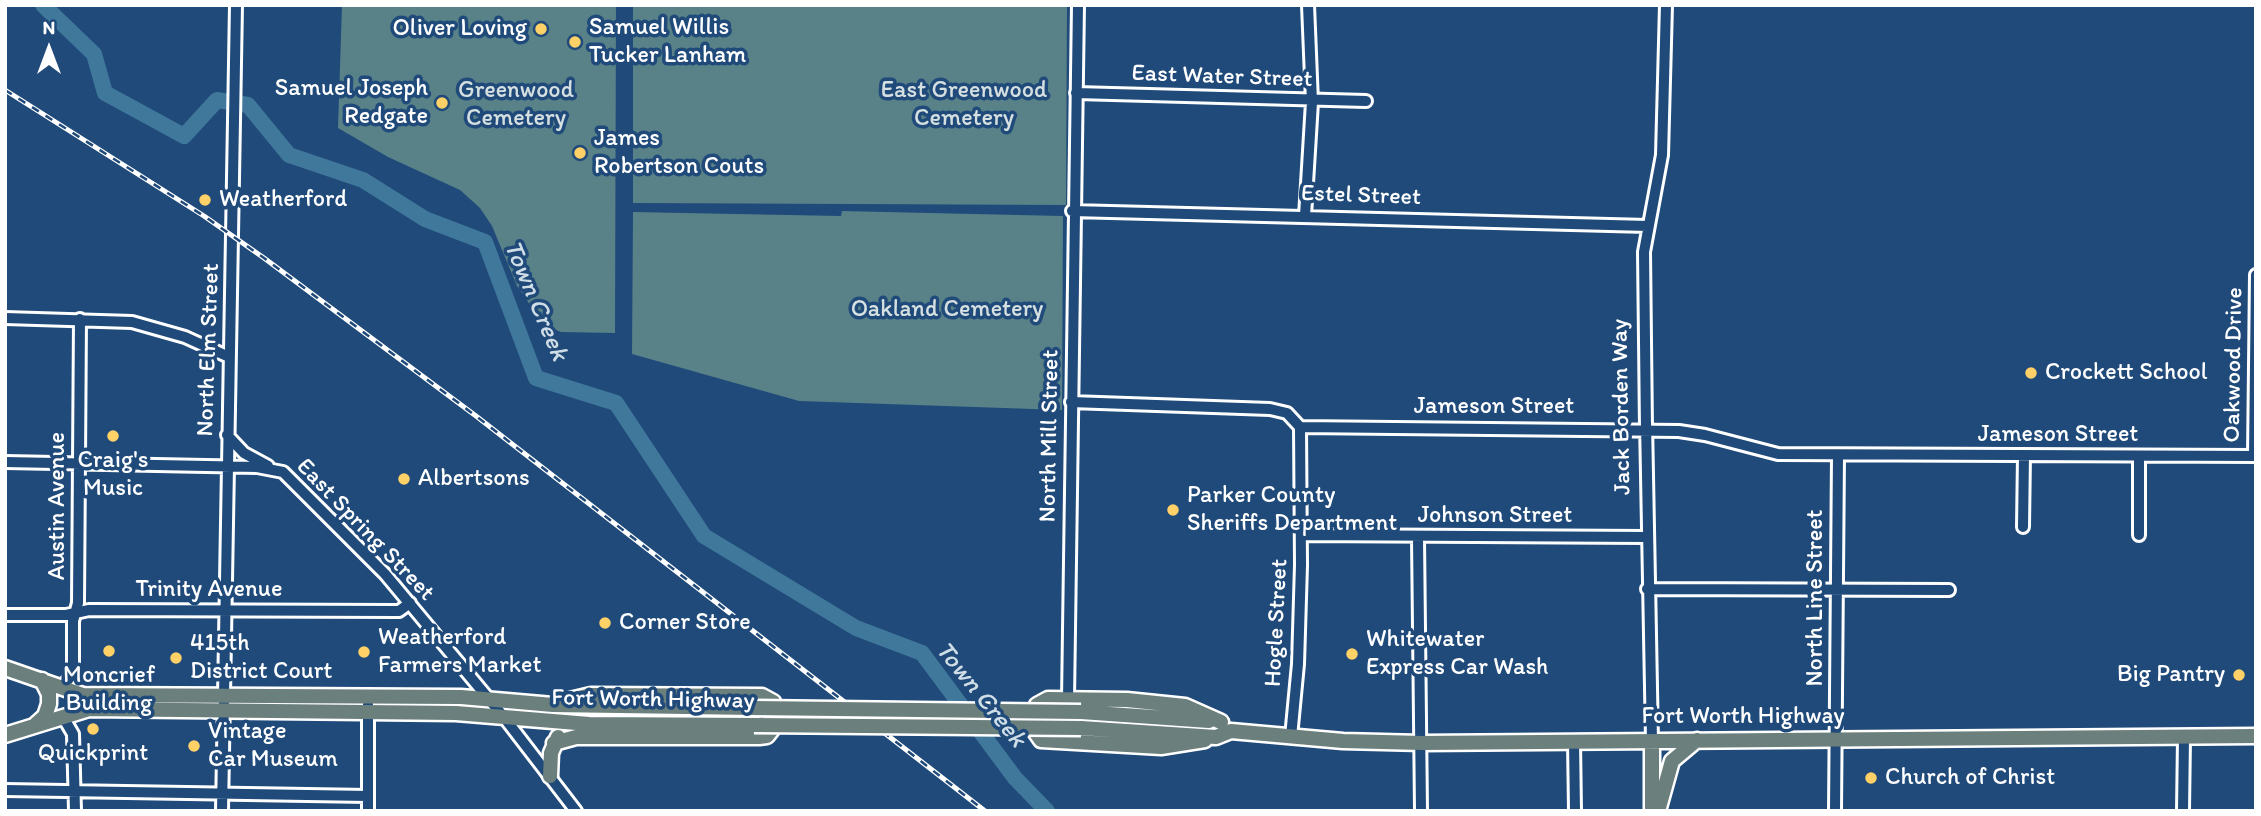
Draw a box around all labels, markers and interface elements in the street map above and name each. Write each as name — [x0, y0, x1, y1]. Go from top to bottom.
north arrow — [14, 14, 84, 84]
place label: Samuel Willis Tucker Lanham — [589, 14, 746, 70]
place label: Oliver Loving — [392, 15, 527, 43]
text: N — [43, 16, 55, 39]
marker: Oliver Loving — [533, 21, 549, 37]
marker: Samuel Willis Tucker Lanham — [567, 34, 583, 50]
street label: East Water Street — [1131, 59, 1313, 95]
place label: Samuel Joseph Redgate — [275, 75, 428, 131]
park label: Greenwood Cemetery — [458, 77, 574, 133]
park label: East Greenwood Cemetery — [881, 77, 1047, 133]
marker: Samuel Joseph Redgate — [434, 95, 450, 111]
place label: James Robertson Couts — [594, 125, 764, 181]
marker: James Robertson Couts — [572, 145, 588, 161]
street label: Estel Street — [1301, 180, 1421, 212]
place label: Weatherford — [219, 186, 347, 214]
marker: Weatherford — [197, 192, 213, 208]
water label: Town Creek — [496, 236, 574, 366]
street label: North Elm Street — [192, 263, 226, 437]
street label: Oakwood Drive — [2218, 287, 2250, 443]
park label: Oakland Cemetery — [851, 296, 1043, 324]
street label: Jack Borden Way — [1606, 319, 1638, 495]
street label: North Mill Street — [1034, 349, 1066, 523]
place label: Crockett School — [2045, 359, 2208, 387]
marker: Crockett School — [2023, 365, 2039, 381]
street label: Jameson Street — [1414, 393, 1574, 421]
street label: Jameson Street — [1978, 421, 2138, 449]
marker: Craig's Music — [105, 428, 121, 444]
street label: Austin Avenue — [44, 432, 72, 580]
place label: Craig's Music — [78, 447, 148, 503]
street label: East Spring Street — [290, 453, 440, 607]
place label: Albertsons — [418, 465, 530, 493]
marker: Albertsons — [396, 471, 412, 487]
place label: Parker County Sheriffs Department — [1187, 482, 1397, 538]
marker: Parker County Sheriffs Department — [1165, 502, 1181, 518]
street label: Johnson Street — [1418, 502, 1572, 530]
street label: North Line Street — [1802, 509, 1830, 687]
street label: Hogle Street — [1259, 558, 1295, 688]
street label: Trinity Avenue — [135, 576, 283, 604]
place label: Corner Store — [619, 609, 751, 637]
marker: Corner Store — [597, 615, 613, 631]
place label: Weatherford Farmers Market — [378, 624, 541, 680]
place label: Whitewater Express Car Wash — [1366, 626, 1548, 682]
place label: 415th District Court — [190, 630, 332, 686]
water label: Town Creek — [928, 636, 1032, 754]
marker: Moncrief Building — [101, 643, 117, 659]
marker: Weatherford Farmers Market — [356, 644, 372, 660]
marker: Whitewater Express Car Wash — [1344, 646, 1360, 662]
marker: 415th District Court — [168, 650, 184, 666]
place label: Big Pantry — [2117, 661, 2225, 689]
place label: Moncrief Building — [63, 662, 155, 718]
marker: Big Pantry — [2231, 667, 2247, 683]
street label: Fort Worth Highway — [551, 684, 755, 716]
street label: Fort Worth Highway — [1641, 703, 1845, 731]
place label: Vintage Car Museum — [208, 718, 338, 774]
marker: Quickprint — [85, 721, 101, 737]
marker: Vintage Car Museum — [186, 738, 202, 754]
place label: Quickprint — [38, 740, 148, 768]
place label: Church of Christ — [1885, 764, 2055, 792]
marker: Church of Christ — [1863, 770, 1879, 786]

